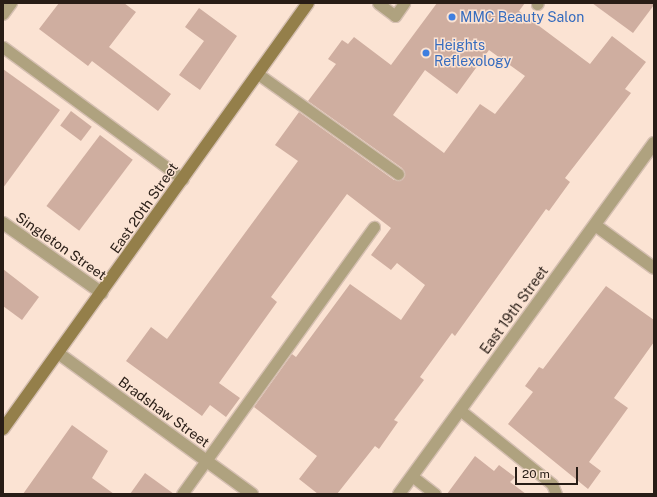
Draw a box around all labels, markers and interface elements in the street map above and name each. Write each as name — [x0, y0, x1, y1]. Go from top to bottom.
place label: MMC Beauty Salon — [460, 9, 584, 25]
marker: MMC Beauty Salon — [447, 12, 457, 22]
place label: Heights Reflexology — [434, 37, 511, 70]
marker: Heights Reflexology — [421, 48, 431, 58]
street label: East 20th Street — [107, 159, 181, 257]
street label: Singleton Street — [12, 208, 110, 284]
street label: East 19th Street — [477, 263, 551, 357]
street label: Bradshaw Street — [115, 373, 213, 451]
scale bar — [517, 459, 580, 485]
text: 20 m — [522, 467, 550, 481]

